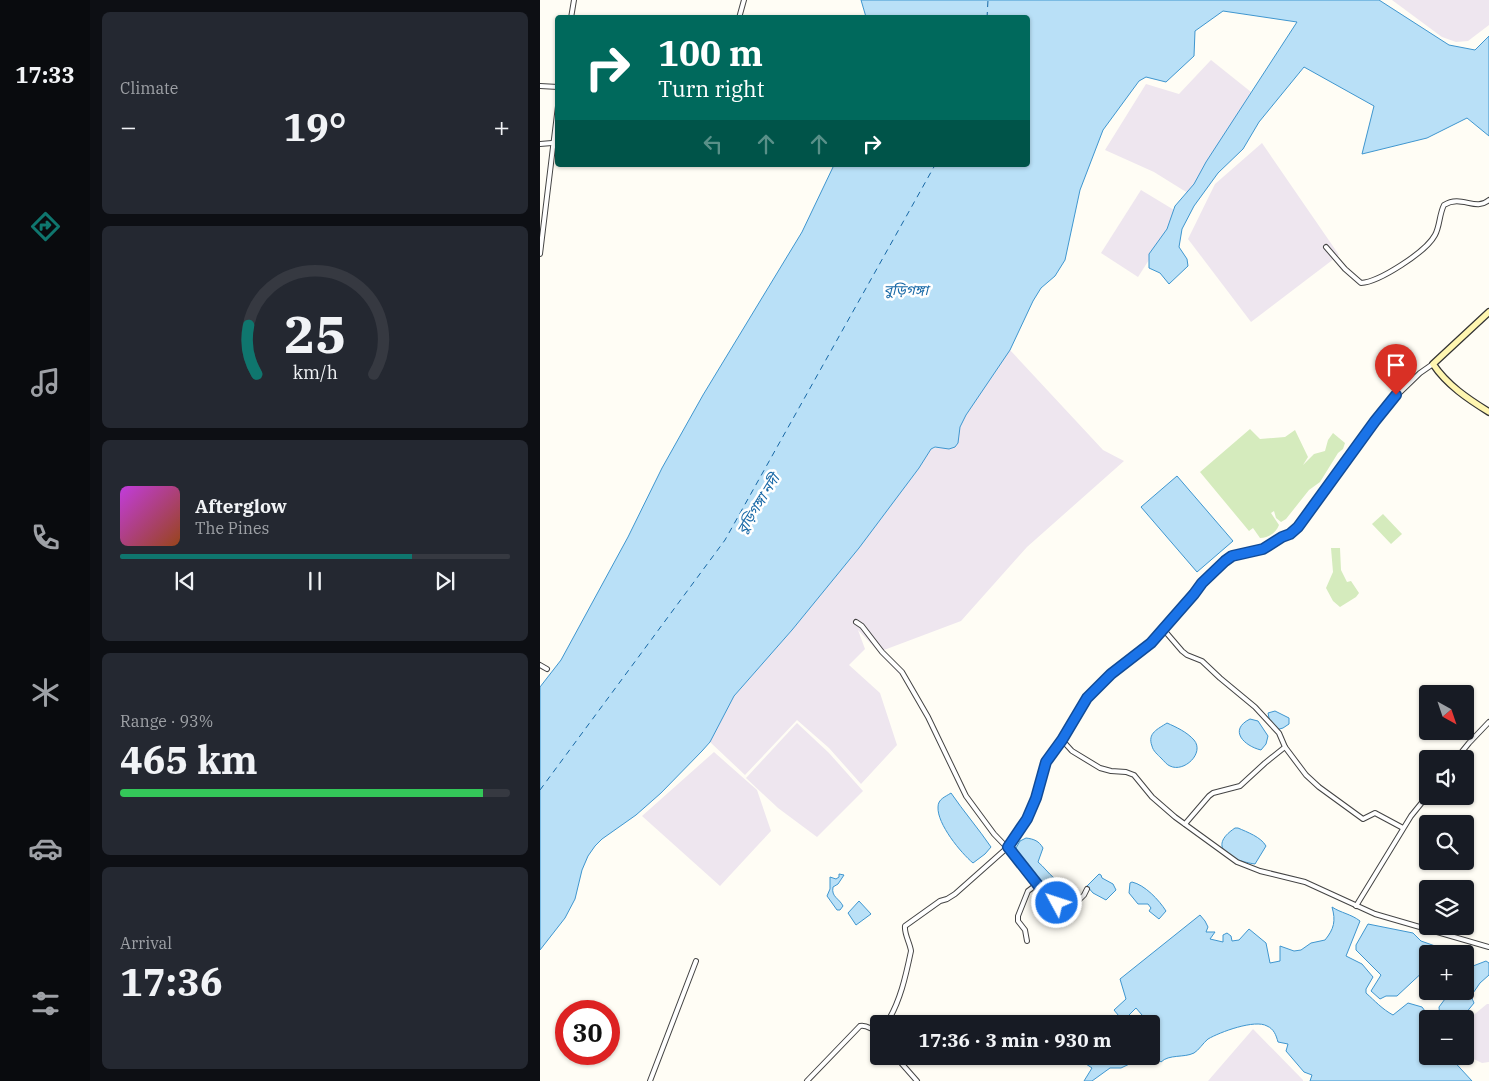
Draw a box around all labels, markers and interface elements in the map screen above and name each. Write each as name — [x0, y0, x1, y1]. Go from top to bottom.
text: 100 m — [658, 30, 763, 76]
icon: right — [575, 35, 640, 100]
text: 17:33 — [15, 60, 75, 89]
text: Turn right — [658, 74, 765, 103]
text: Climate — [120, 78, 178, 98]
text: 19° — [283, 102, 347, 151]
text: − — [120, 108, 137, 145]
text: + — [493, 108, 510, 145]
icon: left — [699, 130, 727, 158]
icon: ahead — [752, 130, 780, 158]
icon: ahead — [805, 130, 833, 158]
icon: right — [858, 130, 886, 158]
icon: directions — [28, 209, 63, 244]
water label: বুড়িগঙ্গা — [884, 281, 931, 299]
text: 25 — [284, 300, 346, 367]
pin — [1375, 344, 1417, 395]
icon: arrive — [1382, 351, 1410, 379]
text: km/h — [292, 361, 338, 384]
icon: music — [28, 365, 63, 400]
water label: বুড়িগঙ্গা নদী — [733, 468, 785, 537]
text: Afterglow — [195, 494, 287, 518]
text: The Pines — [195, 518, 269, 538]
icon: phone — [28, 520, 63, 555]
icon: previous — [171, 567, 199, 595]
icon: pause — [301, 567, 329, 595]
icon: next — [431, 567, 459, 595]
icon: climate — [28, 675, 63, 710]
north arrow — [1419, 685, 1474, 740]
map controls — [1419, 685, 1474, 1065]
text: Range · 93% — [120, 711, 213, 731]
text: 465 km — [120, 735, 258, 784]
button: sound — [1419, 750, 1474, 805]
button: search — [1419, 815, 1474, 870]
icon: car — [28, 831, 63, 866]
position arrow — [1030, 876, 1082, 928]
button: layers — [1419, 880, 1474, 935]
text: Arrival — [120, 933, 172, 953]
button: + — [1419, 945, 1474, 1000]
text: 17:36 — [120, 957, 223, 1006]
icon: filters — [28, 986, 63, 1021]
speed limit sign: 30 — [555, 1000, 620, 1065]
button: − — [1419, 1010, 1474, 1065]
text: 17:36 · 3 min · 930 m — [919, 1028, 1111, 1052]

